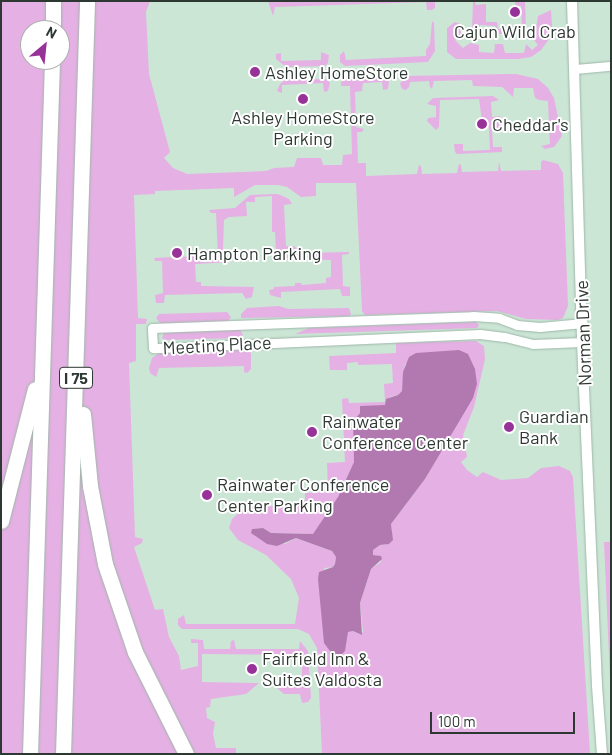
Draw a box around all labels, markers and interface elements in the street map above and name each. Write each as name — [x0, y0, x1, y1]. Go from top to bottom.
marker: Cajun Wild Crab — [509, 6, 521, 18]
north arrow — [20, 20, 70, 70]
place label: Cajun Wild Crab — [454, 20, 576, 42]
text: N — [44, 23, 60, 42]
place label: Ashley HomeStore — [265, 61, 408, 83]
marker: Ashley HomeStore — [249, 66, 261, 78]
marker: Ashley HomeStore Parking — [297, 93, 309, 105]
place label: Ashley HomeStore Parking — [231, 107, 375, 150]
place label: Cheddar's — [492, 113, 569, 135]
marker: Cheddar's — [476, 118, 488, 130]
place label: Hampton Parking — [187, 242, 321, 264]
marker: Hampton Parking — [171, 247, 183, 259]
street label: Norman Drive — [570, 280, 596, 386]
street label: Meeting Place — [162, 331, 272, 359]
road number: I 75 — [58, 364, 94, 392]
place label: Guardian Bank — [519, 406, 589, 448]
place label: Rainwater Conference Center — [322, 411, 468, 454]
marker: Guardian Bank — [503, 421, 515, 433]
marker: Rainwater Conference Center — [306, 426, 318, 438]
place label: Rainwater Conference Center Parking — [217, 474, 389, 516]
marker: Rainwater Conference Center Parking — [201, 489, 213, 501]
place label: Fairfield Inn & Suites Valdosta — [262, 648, 382, 691]
marker: Fairfield Inn & Suites Valdosta — [246, 663, 258, 675]
scale bar — [432, 702, 577, 734]
text: 100 m — [438, 712, 476, 730]

